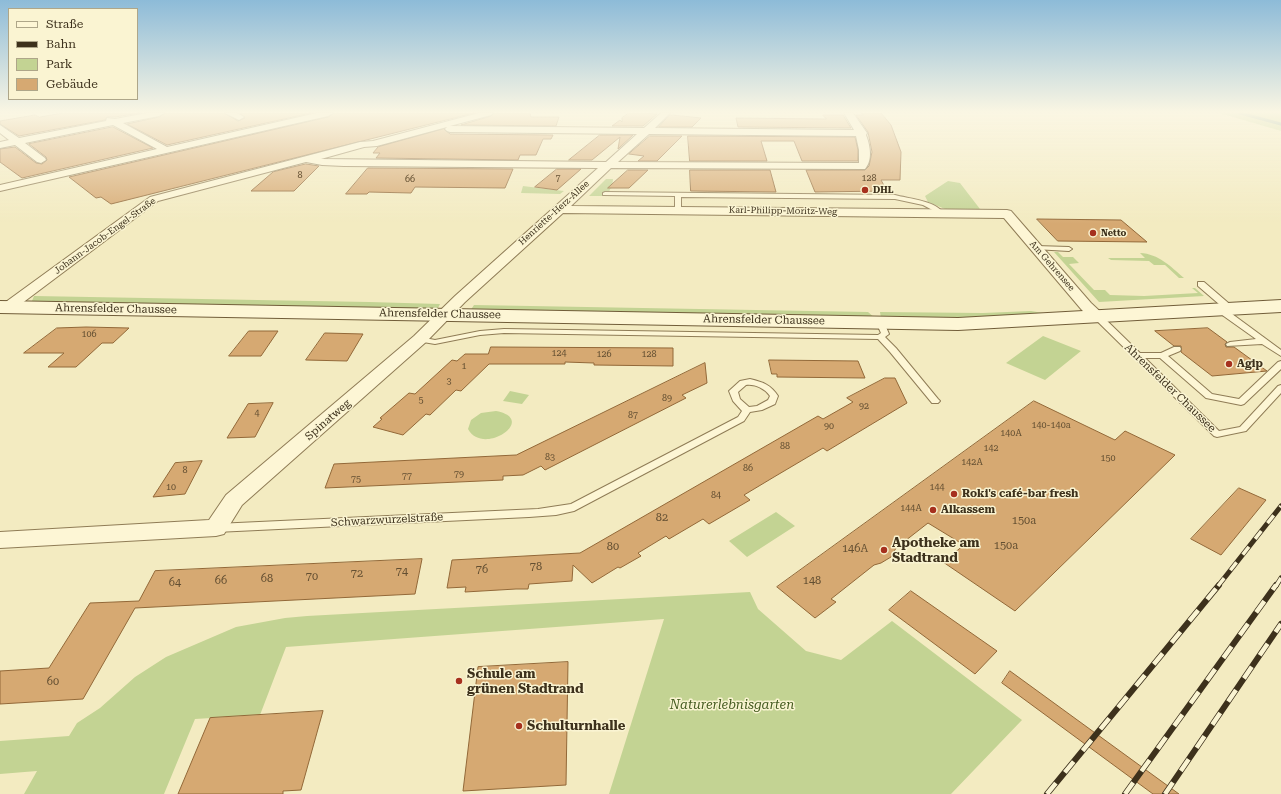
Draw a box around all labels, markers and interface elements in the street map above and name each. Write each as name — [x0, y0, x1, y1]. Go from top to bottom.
legend — [8, 8, 138, 100]
text: Straße — [46, 17, 83, 31]
text: Bahn — [46, 37, 76, 51]
text: Park — [46, 57, 72, 71]
text: Gebäude — [46, 77, 98, 91]
house number: 8 — [297, 170, 303, 180]
house number: 7 — [555, 173, 561, 183]
house number: 128 — [861, 173, 877, 183]
house number: 66 — [405, 174, 415, 184]
street label: Henriette-Herz-Allee — [517, 179, 591, 247]
marker: DHL — [860, 185, 870, 195]
place label: DHL — [873, 185, 893, 195]
street label: Johann-Jacob-Engel-Straße — [52, 196, 158, 276]
street label: Karl-Philipp-Moritz-Weg — [729, 205, 837, 217]
marker: Netto — [1088, 228, 1098, 238]
place label: Netto — [1101, 228, 1126, 238]
street label: Am Gehrensee — [1027, 239, 1077, 293]
street label: Ahrensfelder Chaussee — [55, 301, 177, 317]
street label: Ahrensfelder Chaussee — [379, 306, 501, 322]
street label: Ahrensfelder Chaussee — [703, 312, 825, 328]
house number: 106 — [81, 329, 97, 339]
street label: Ahrensfelder Chaussee — [1122, 341, 1218, 435]
house number: 124 — [551, 348, 567, 358]
house number: 126 — [596, 349, 612, 359]
house number: 128 — [641, 349, 657, 359]
place label: Agip — [1237, 357, 1263, 371]
marker: Agip — [1224, 359, 1234, 369]
house number: 1 — [461, 361, 467, 371]
house number: 3 — [446, 376, 452, 386]
house number: 89 — [662, 393, 672, 403]
house number: 5 — [418, 395, 424, 405]
street label: Spinatweg — [303, 397, 353, 443]
house number: 92 — [859, 401, 869, 411]
house number: 4 — [254, 408, 260, 418]
house number: 87 — [628, 410, 638, 420]
house number: 140-140a — [1031, 420, 1071, 430]
house number: 90 — [824, 421, 834, 431]
house number: 140A — [1000, 428, 1022, 438]
house number: 88 — [780, 441, 790, 451]
house number: 142 — [983, 443, 999, 453]
house number: 83 — [545, 452, 555, 462]
house number: 150 — [1100, 453, 1116, 463]
house number: 142A — [961, 457, 983, 467]
house number: 86 — [743, 463, 753, 473]
house number: 8 — [182, 465, 188, 475]
house number: 79 — [454, 469, 464, 479]
house number: 77 — [402, 471, 412, 481]
house number: 75 — [351, 474, 361, 484]
house number: 10 — [166, 482, 176, 492]
house number: 144 — [929, 482, 945, 492]
place label: Roki's café-bar fresh — [962, 487, 1078, 501]
marker: Roki's café-bar fresh — [949, 489, 959, 499]
house number: 84 — [711, 490, 721, 500]
house number: 144A — [900, 503, 922, 513]
place label: Alkassem — [941, 503, 995, 517]
marker: Alkassem — [928, 505, 938, 515]
street label: Schwarzwurzelstraße — [330, 510, 444, 530]
house number: 82 — [656, 511, 668, 525]
house number: 150a — [1012, 514, 1036, 528]
place label: Apotheke am Stadtrand — [892, 535, 980, 566]
house number: 150a — [994, 539, 1018, 553]
house number: 80 — [607, 540, 619, 554]
house number: 146A — [842, 542, 868, 556]
marker: Apotheke am Stadtrand — [879, 545, 889, 555]
house number: 78 — [530, 560, 542, 574]
house number: 76 — [476, 563, 488, 577]
house number: 74 — [396, 565, 408, 579]
house number: 72 — [351, 567, 363, 581]
house number: 70 — [306, 570, 318, 584]
house number: 68 — [261, 572, 273, 586]
house number: 66 — [215, 574, 227, 588]
house number: 148 — [803, 574, 821, 588]
house number: 64 — [169, 576, 181, 590]
place label: Schule am grünen Stadtrand — [467, 666, 584, 697]
house number: 60 — [47, 675, 59, 689]
marker: Schule am grünen Stadtrand — [454, 676, 464, 686]
park label: Naturerlebnisgarten — [670, 697, 794, 713]
place label: Schulturnhalle — [527, 718, 625, 734]
marker: Schulturnhalle — [514, 721, 524, 731]

